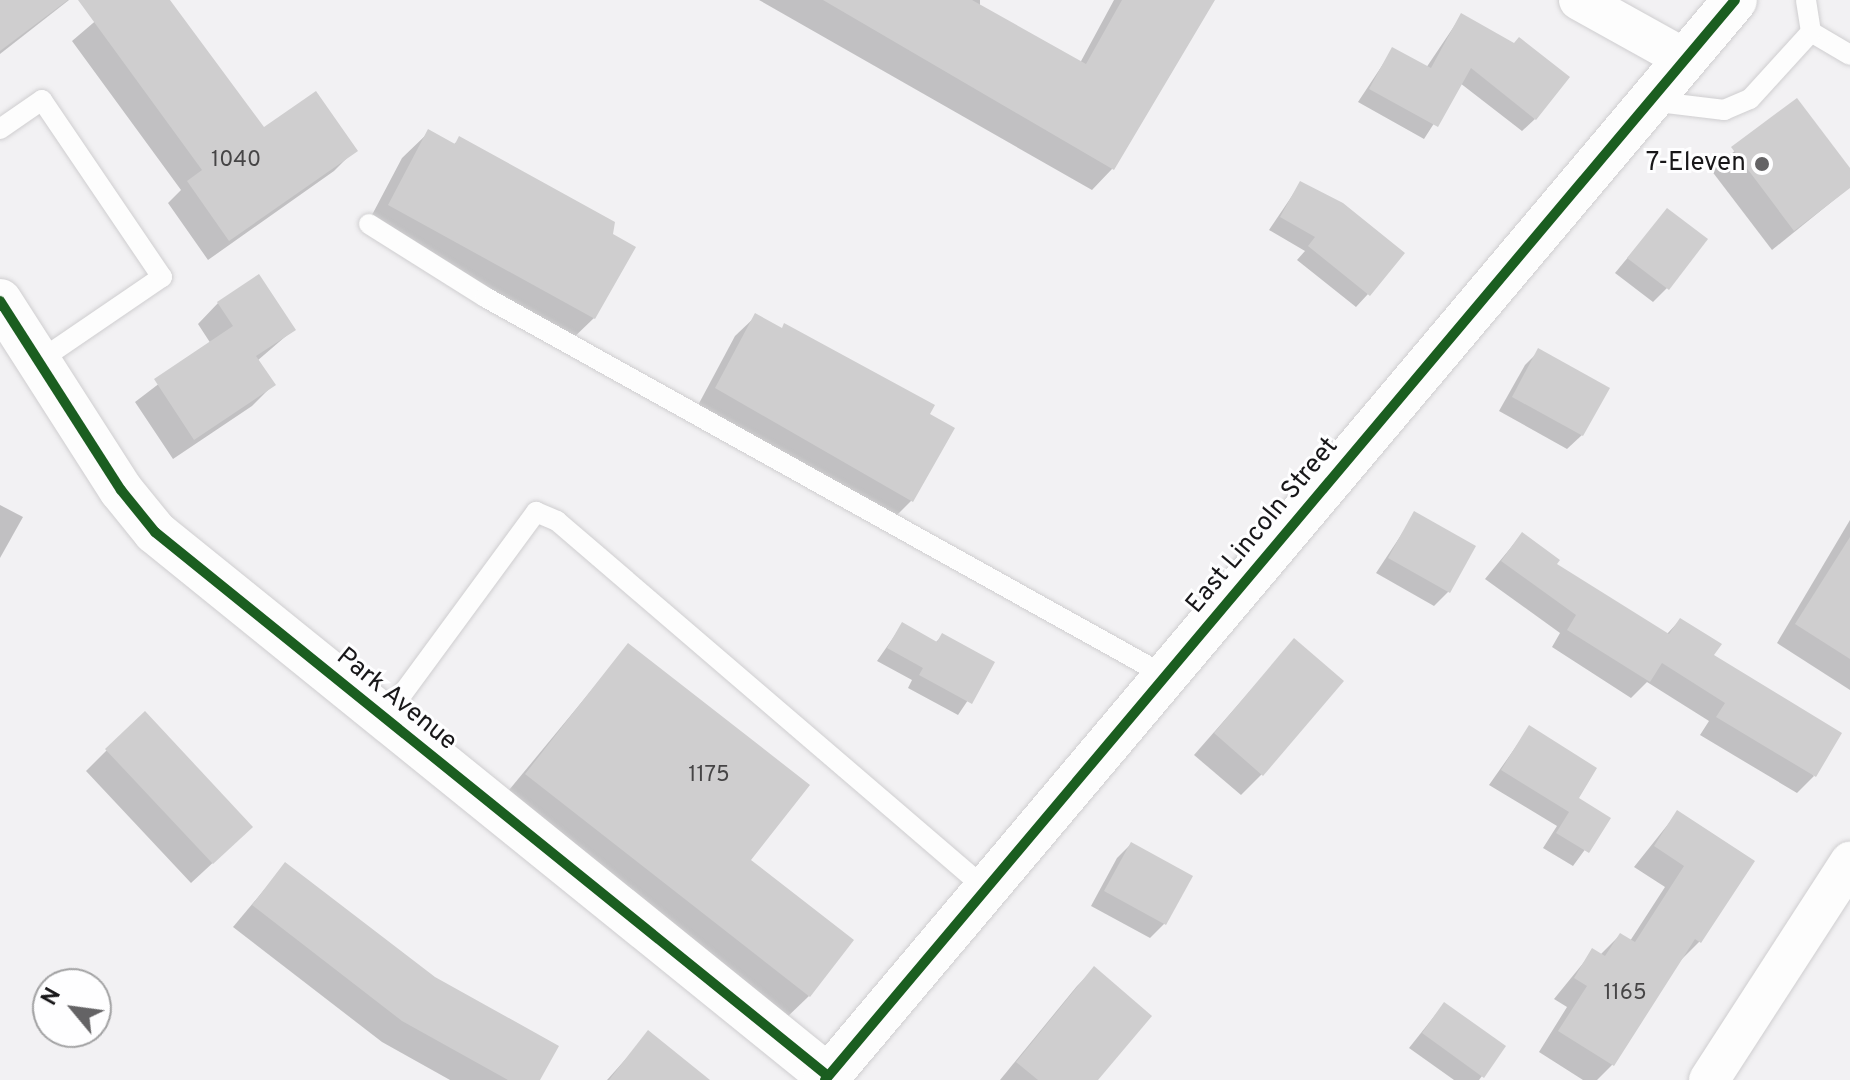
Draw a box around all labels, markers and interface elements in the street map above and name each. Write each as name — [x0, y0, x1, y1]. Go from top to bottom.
house number: 1040 — [211, 148, 261, 174]
place label: 7-Eleven — [1646, 148, 1746, 180]
marker: 7-Eleven — [1753, 155, 1771, 173]
street label: East Lincoln Street — [1180, 432, 1346, 620]
street label: Park Avenue — [329, 642, 463, 758]
house number: 1175 — [688, 763, 730, 789]
north arrow — [32, 968, 112, 1048]
house number: 1165 — [1603, 981, 1647, 1007]
text: N — [37, 984, 68, 1011]

